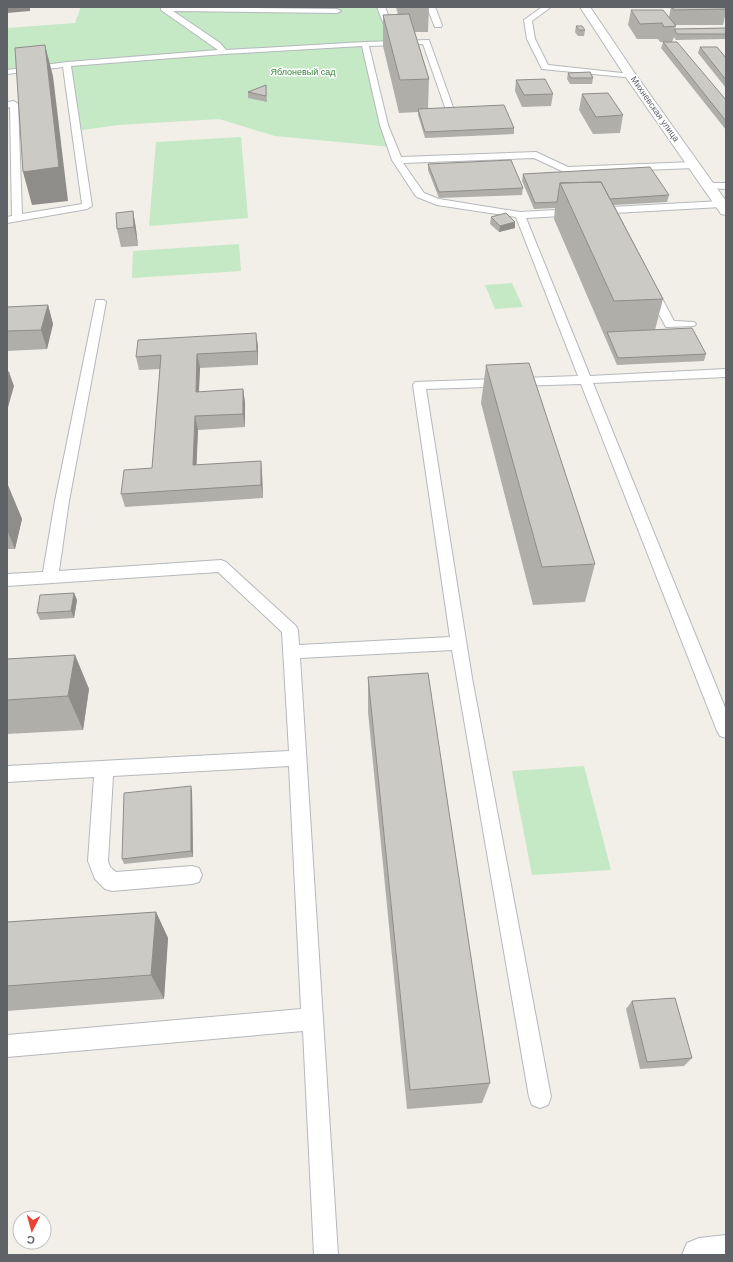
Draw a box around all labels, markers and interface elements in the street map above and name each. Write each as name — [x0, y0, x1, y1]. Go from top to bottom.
park label: Яблоневый сад — [270, 67, 336, 77]
street label: Михневская улица — [629, 74, 681, 144]
north arrow — [12, 1210, 52, 1250]
text: С — [26, 1234, 36, 1246]

